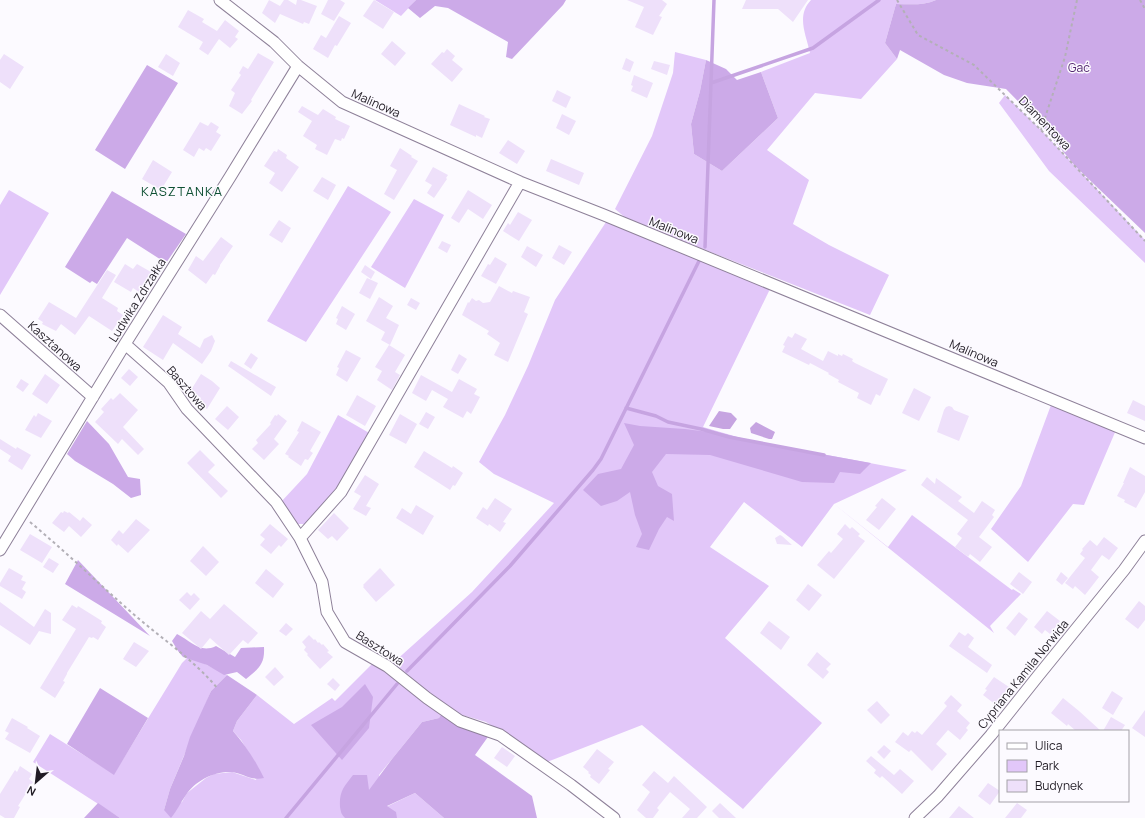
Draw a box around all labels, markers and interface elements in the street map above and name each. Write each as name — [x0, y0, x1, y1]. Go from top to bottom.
park label: Gać — [1068, 59, 1090, 76]
street label: Malinowa — [349, 85, 403, 121]
street label: Diamentowa — [1015, 92, 1075, 154]
district label: KASZTANKA — [141, 182, 223, 200]
street label: Malinowa — [647, 212, 701, 248]
street label: Ludwika Zdrzałka — [104, 255, 170, 345]
street label: Kasztanowa — [24, 317, 86, 375]
street label: Malinowa — [947, 335, 1001, 371]
street label: Basztowa — [163, 362, 211, 414]
street label: Cypriana Kamila Norwida — [974, 616, 1072, 732]
street label: Basztowa — [353, 627, 407, 669]
legend — [999, 730, 1129, 802]
text: Ulica — [1035, 737, 1062, 754]
text: Park — [1035, 757, 1060, 774]
north arrow — [16, 762, 56, 802]
text: Budynek — [1035, 777, 1084, 794]
text: N — [24, 783, 38, 800]

